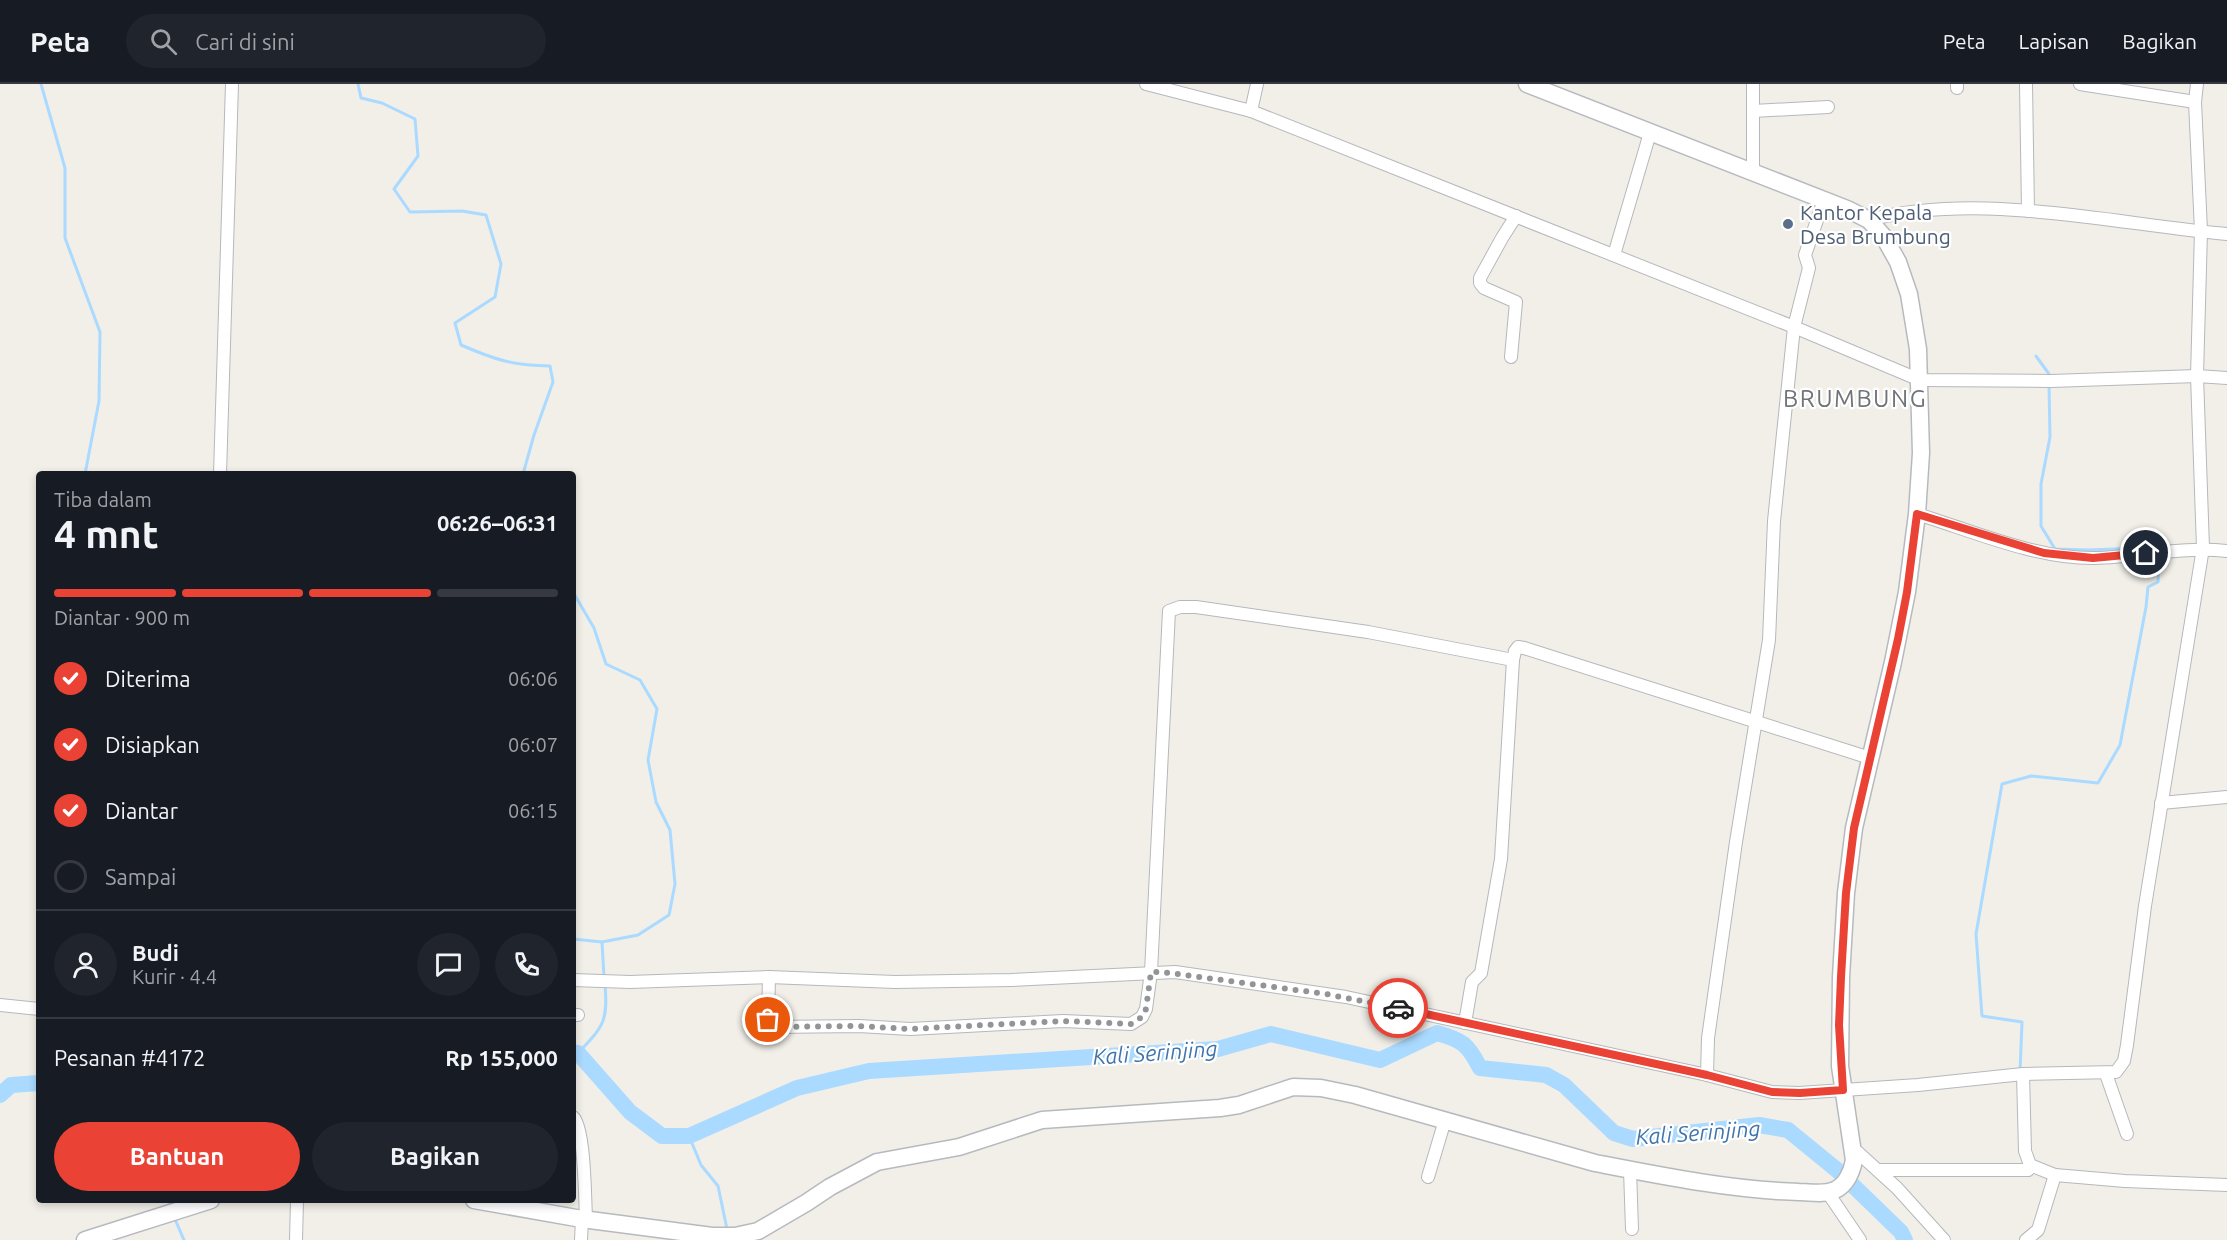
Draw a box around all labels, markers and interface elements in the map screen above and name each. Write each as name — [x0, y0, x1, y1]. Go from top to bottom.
search box — [126, 14, 546, 68]
icon: search — [147, 25, 180, 58]
text: Peta — [30, 26, 90, 57]
text: Cari di sini — [195, 29, 295, 54]
text: Peta — [1943, 29, 1986, 53]
text: Lapisan — [2019, 29, 2089, 53]
text: Bagikan — [2122, 29, 2197, 53]
place label: Kantor Kepala Desa Brumbung — [1800, 200, 1951, 248]
marker: Kantor Kepala Desa Brumbung — [1781, 217, 1795, 231]
district label: BRUMBUNG — [1783, 385, 1927, 412]
text: Tiba dalam — [54, 488, 152, 511]
text: 06:26–06:31 — [437, 510, 558, 535]
text: 4 mnt — [54, 512, 158, 555]
pin — [2120, 527, 2171, 578]
icon: home — [2129, 536, 2162, 569]
text: Diantar · 900 m — [54, 606, 190, 629]
icon: check — [54, 662, 87, 695]
text: Diterima — [105, 666, 191, 691]
text: 06:06 — [508, 667, 558, 690]
icon: check — [54, 728, 87, 761]
text: Disiapkan — [105, 732, 200, 757]
text: 06:07 — [508, 733, 558, 756]
icon: check — [54, 794, 87, 827]
text: Diantar — [105, 798, 178, 823]
text: 06:15 — [508, 799, 558, 822]
text: Sampai — [105, 864, 176, 889]
button: person — [54, 933, 117, 996]
button: chat — [417, 933, 480, 996]
button: phone — [495, 933, 558, 996]
text: Budi — [132, 940, 179, 965]
text: Kurir · 4.4 — [132, 965, 217, 988]
courier — [1368, 978, 1428, 1038]
icon: car — [1382, 992, 1415, 1025]
pin — [742, 994, 793, 1045]
icon: bag — [751, 1003, 784, 1036]
water label: Kali Serinjing — [1092, 1035, 1218, 1069]
text: Pesanan #4172 — [54, 1045, 205, 1070]
text: Rp 155,000 — [445, 1045, 558, 1070]
water label: Kali Serinjing — [1635, 1115, 1761, 1149]
button: Bantuan — [54, 1122, 300, 1191]
button: Bagikan — [312, 1122, 558, 1191]

